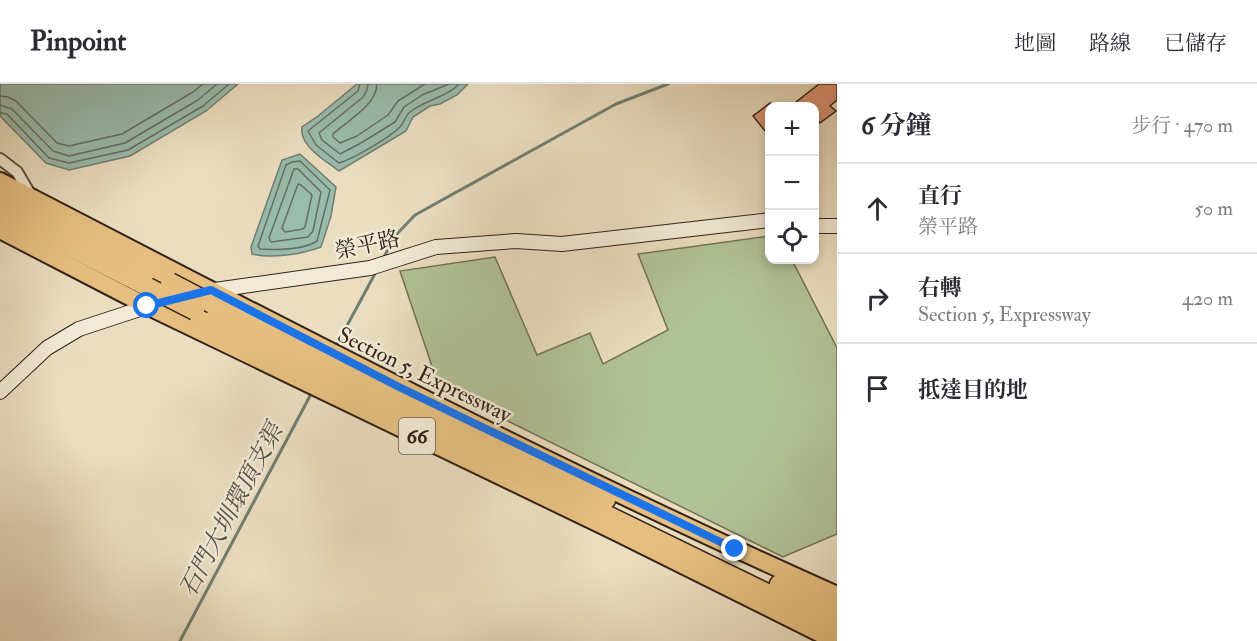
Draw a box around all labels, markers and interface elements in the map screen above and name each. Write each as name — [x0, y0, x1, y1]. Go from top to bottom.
text: Pinpoint — [30, 24, 126, 59]
text: 地圖 — [1014, 30, 1056, 57]
text: 路線 — [1089, 30, 1131, 57]
text: 已儲存 — [1164, 30, 1227, 57]
map controls — [765, 102, 819, 264]
button: + — [765, 102, 819, 156]
text: 6 分鐘 — [861, 110, 932, 142]
text: 步行 · 470 m — [1131, 113, 1233, 138]
button: − — [765, 156, 819, 210]
text: 直行 — [918, 182, 962, 210]
icon: ahead — [861, 192, 894, 225]
text: 50 m — [1194, 196, 1233, 221]
button: locate — [765, 210, 819, 264]
text: 榮平路 — [918, 214, 978, 239]
street label: 榮平路 — [332, 224, 402, 266]
text: 右轉 — [918, 274, 962, 302]
icon: right — [861, 282, 894, 315]
text: 420 m — [1182, 286, 1233, 311]
route start — [133, 292, 159, 318]
text: Section 5, Expressway — [918, 302, 1091, 327]
street label: Section 5, Expressway — [333, 321, 516, 430]
icon: arrive — [861, 372, 894, 405]
text: 抵達目的地 — [918, 376, 1028, 404]
water label: 石門大圳環頂支渠 — [173, 416, 292, 602]
road number: 66 — [399, 418, 435, 454]
route end — [721, 535, 747, 561]

